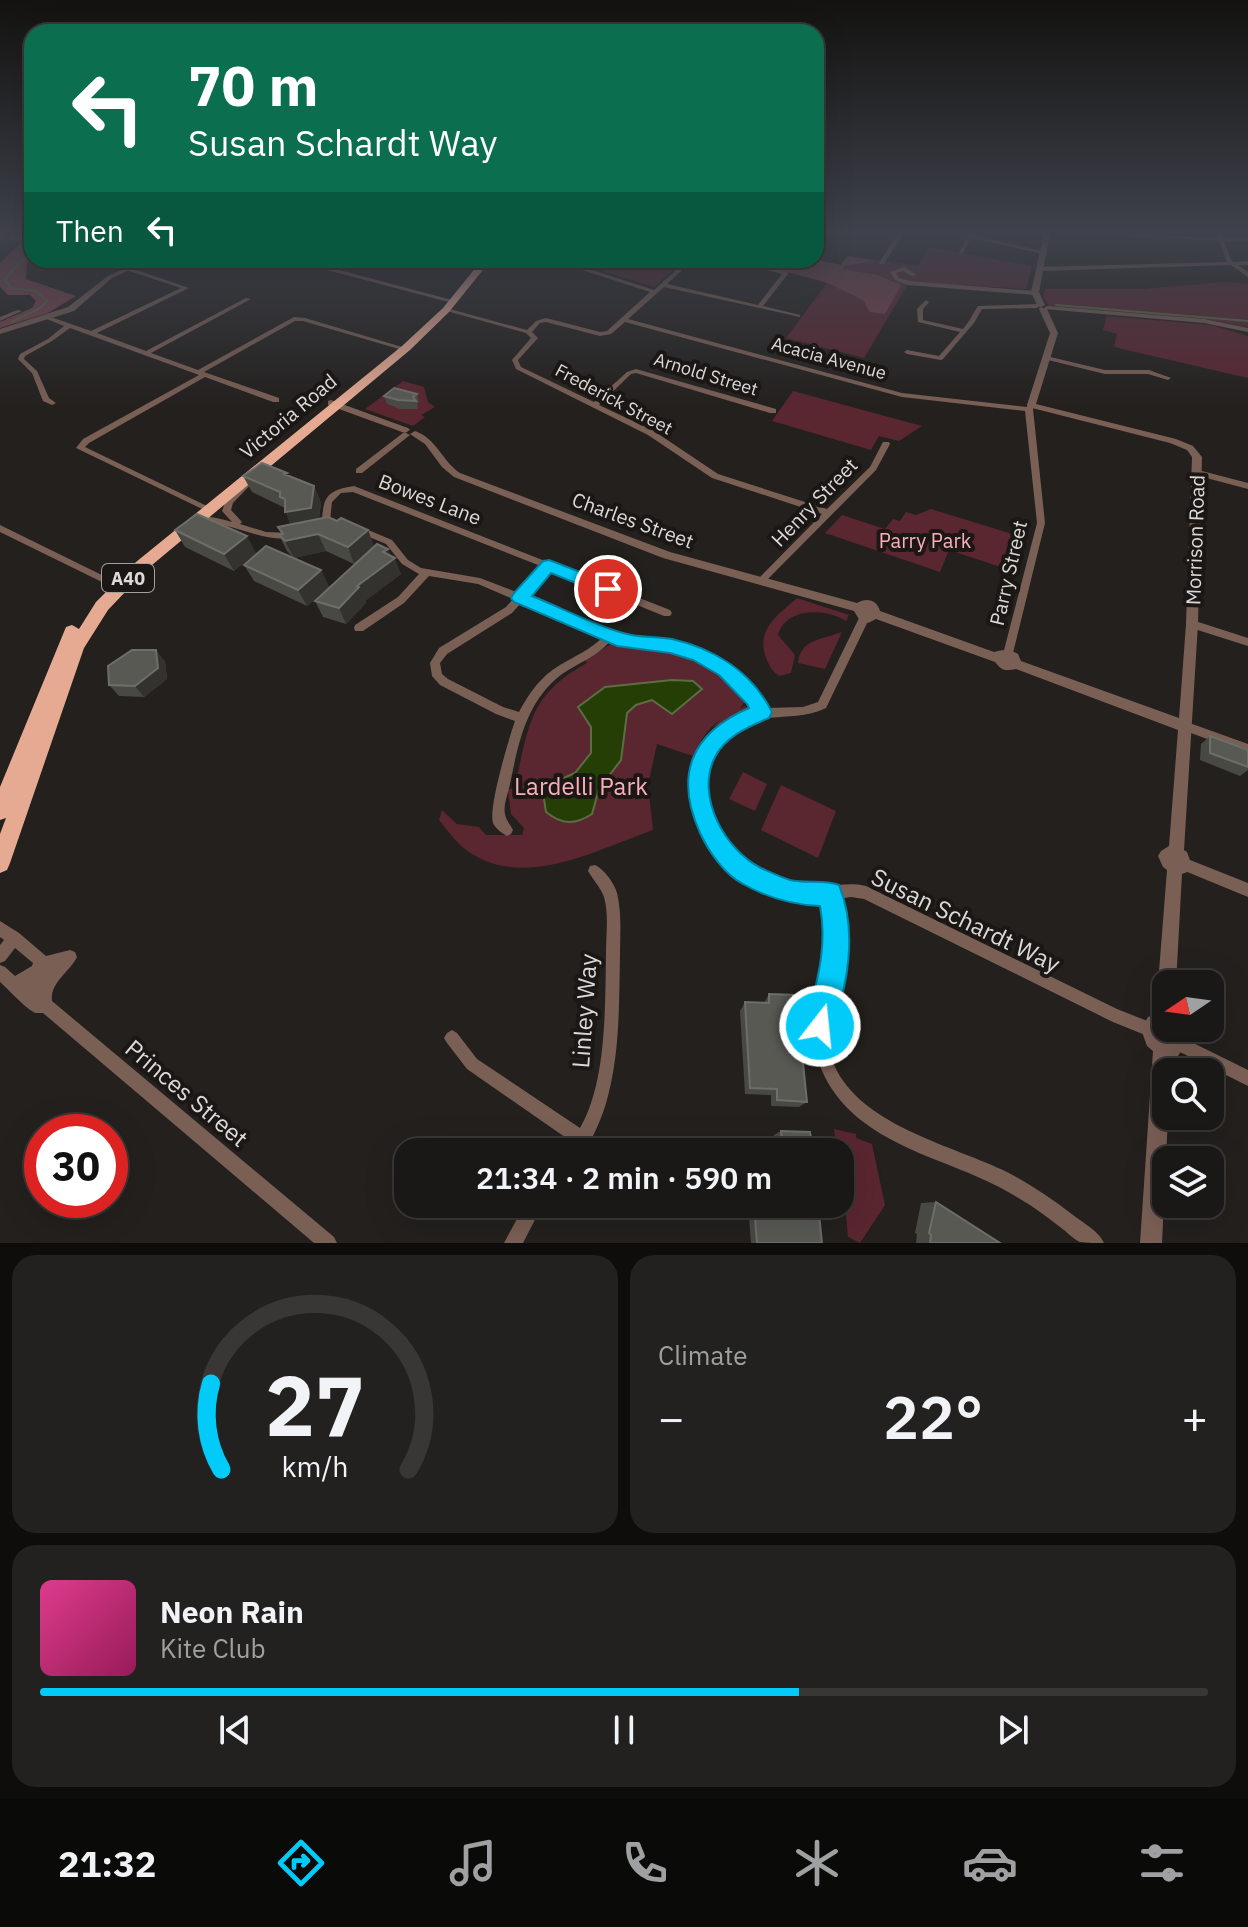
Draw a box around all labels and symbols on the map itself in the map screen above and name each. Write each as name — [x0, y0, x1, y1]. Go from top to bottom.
street label: Acacia Avenue — [769, 332, 889, 384]
street label: Arnold Street — [651, 347, 761, 401]
street label: Frederick Street — [551, 358, 677, 440]
street label: Victoria Road — [234, 367, 342, 465]
street label: Henry Street — [765, 452, 863, 552]
street label: Bowes Lane — [375, 467, 485, 531]
street label: Morrison Road — [1179, 475, 1211, 605]
street label: Charles Street — [568, 486, 698, 554]
street label: Parry Street — [983, 518, 1033, 628]
park label: Parry Park — [879, 527, 972, 554]
pin — [574, 555, 642, 623]
road number: A40 — [102, 564, 154, 592]
park label: Lardelli Park — [514, 770, 648, 802]
street label: Susan Schardt Way — [866, 860, 1066, 980]
street label: Linley Way — [564, 953, 604, 1069]
north arrow — [1152, 970, 1224, 1042]
position arrow — [778, 984, 862, 1068]
street label: Princes Street — [119, 1032, 255, 1154]
speed limit sign: 30 — [24, 1114, 128, 1218]

